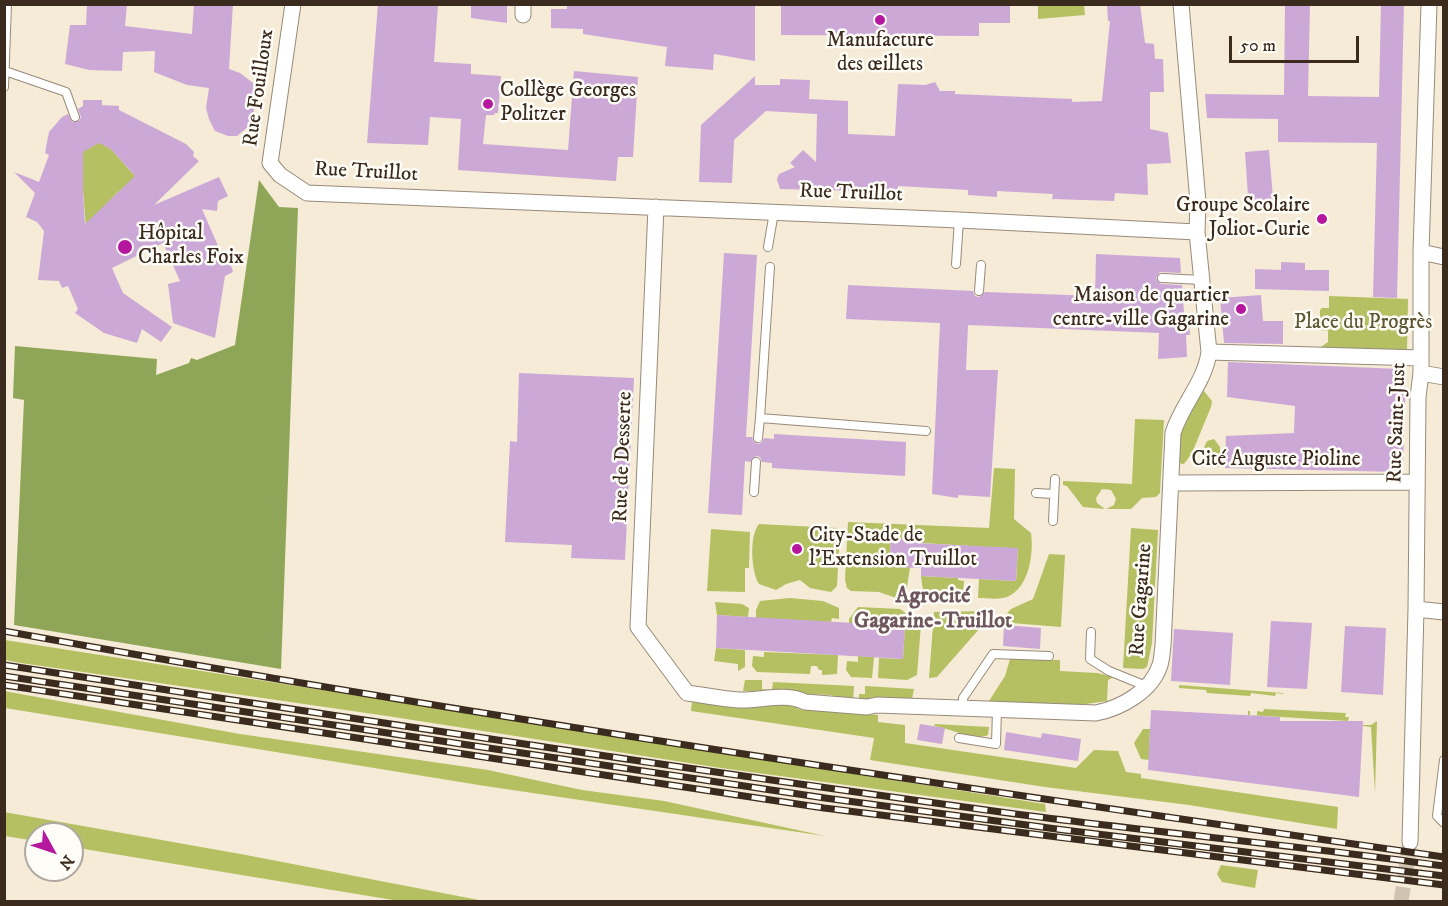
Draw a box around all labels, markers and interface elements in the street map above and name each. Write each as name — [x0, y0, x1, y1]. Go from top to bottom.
marker: Manufacture des œillets — [873, 13, 887, 27]
scale bar — [1232, 24, 1362, 62]
street label: Rue Fouilloux — [239, 28, 281, 148]
place label: Manufacture des œillets — [826, 29, 934, 79]
text: 50 m — [1240, 35, 1276, 57]
place label: Collège Georges Politzer — [500, 79, 636, 129]
marker: Collège Georges Politzer — [481, 97, 495, 111]
street label: Rue Truillot — [313, 158, 419, 188]
street label: Rue Truillot — [799, 180, 903, 208]
place label: Groupe Scolaire Joliot-Curie — [1176, 194, 1310, 244]
marker: Groupe Scolaire Joliot-Curie — [1315, 212, 1329, 226]
place label: Hôpital Charles Foix — [138, 222, 244, 272]
marker: Hôpital Charles Foix — [116, 238, 134, 256]
place label: Maison de quartier centre-ville Gagarine — [1053, 284, 1229, 334]
marker: Maison de quartier centre-ville Gagarine — [1234, 302, 1248, 316]
park label: Place du Progrès — [1294, 311, 1432, 337]
street label: Rue Saint-Just — [1383, 362, 1413, 484]
street label: Rue de Desserte — [609, 391, 639, 523]
street label: Cité Auguste Pioline — [1192, 448, 1360, 474]
place label: City-Stade de l'Extension Truillot — [809, 524, 977, 574]
marker: City-Stade de l'Extension Truillot — [790, 542, 804, 556]
street label: Rue Gagarine — [1125, 543, 1159, 657]
district label: Agrocité Gagarine-Truillot — [854, 584, 1012, 636]
north arrow — [24, 822, 84, 882]
text: N — [54, 851, 78, 874]

